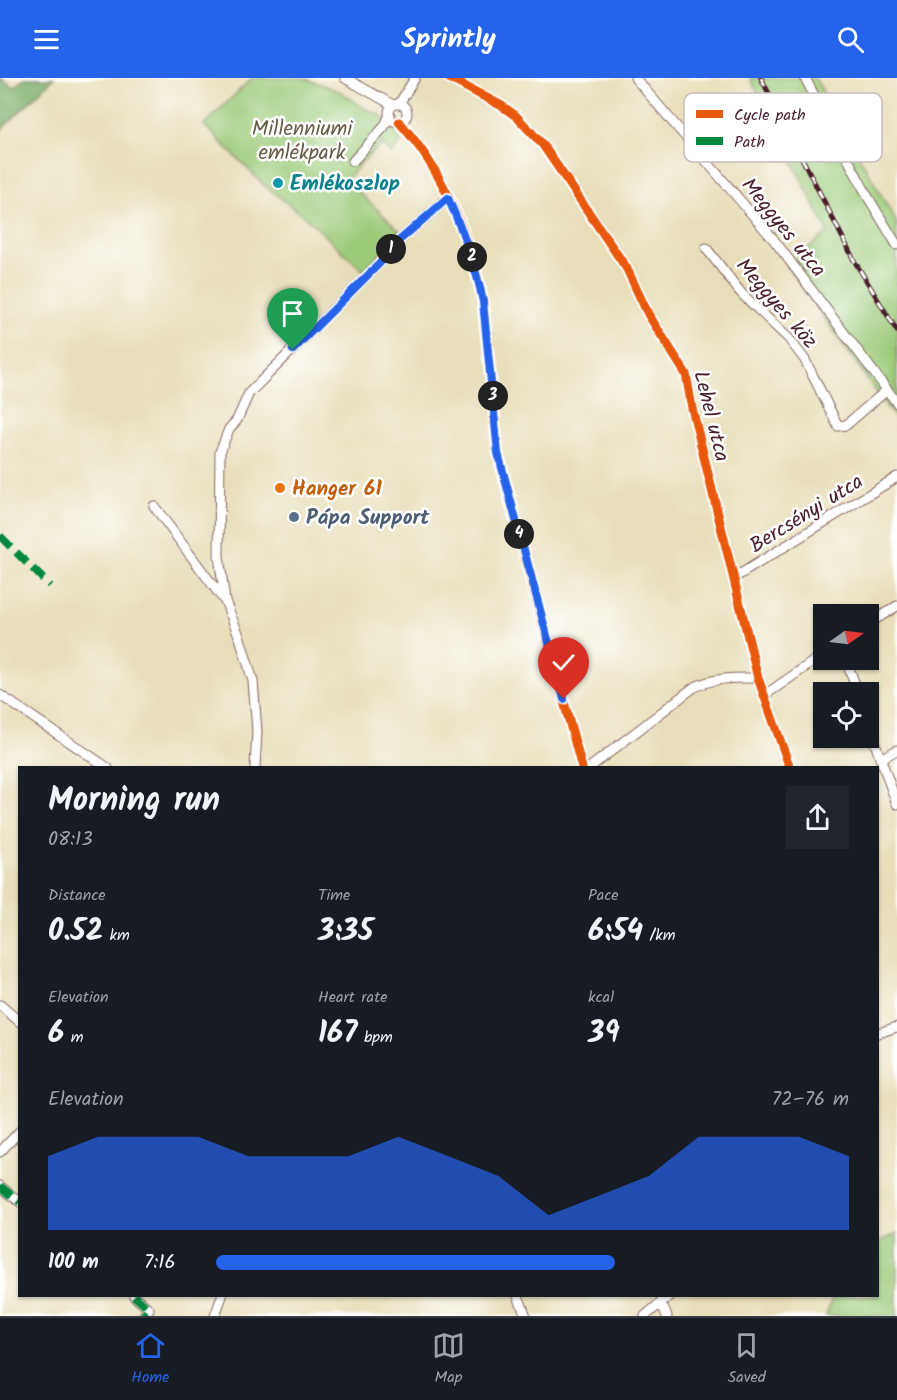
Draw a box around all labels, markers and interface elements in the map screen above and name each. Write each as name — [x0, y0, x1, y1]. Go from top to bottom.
text: Sprintly — [401, 18, 496, 61]
icon: menu — [30, 23, 63, 56]
icon: search — [834, 23, 867, 56]
legend — [684, 93, 882, 162]
text: Cycle path — [734, 103, 806, 128]
park label: Millenniumi emlékpark — [252, 113, 353, 170]
text: Path — [734, 130, 765, 155]
place label: Emlékoszlop — [290, 168, 400, 201]
street label: Meggyes utca — [732, 171, 833, 285]
marker: Emlékoszlop — [271, 176, 285, 190]
pin: 1 — [376, 234, 406, 264]
text: 1 — [389, 236, 393, 261]
pin: 2 — [457, 242, 487, 272]
text: 2 — [467, 244, 477, 269]
street label: Meggyes köz — [727, 251, 825, 357]
pin — [267, 288, 318, 350]
icon: arrive — [276, 297, 309, 330]
street label: Lehel utca — [683, 367, 738, 465]
pin: 3 — [478, 381, 508, 411]
text: 3 — [489, 383, 497, 408]
street label: Bercsényi utca — [743, 466, 870, 562]
place label: Hanger 61 — [292, 473, 382, 506]
marker: Hanger 61 — [273, 481, 287, 495]
place label: Pápa Support — [306, 502, 430, 535]
marker: Pápa Support — [287, 510, 301, 524]
pin: 4 — [504, 519, 534, 549]
text: 4 — [515, 521, 523, 546]
north arrow — [813, 604, 879, 670]
map controls — [813, 604, 879, 748]
pin — [538, 637, 589, 699]
icon: check — [547, 646, 580, 679]
button: locate — [813, 682, 879, 748]
text: Morning run — [48, 775, 220, 828]
button: share — [786, 786, 849, 849]
text: 08:13 — [48, 824, 93, 856]
text: Distance — [48, 883, 106, 908]
text: Time — [318, 883, 350, 908]
text: Pace — [588, 883, 619, 908]
text: 0.52 — [48, 908, 103, 956]
text: 3:35 — [318, 908, 373, 956]
text: 6:54 — [588, 908, 643, 956]
text: km — [103, 923, 130, 948]
text: /km — [643, 923, 676, 948]
text: Elevation — [48, 985, 109, 1010]
text: Heart rate — [318, 985, 388, 1010]
text: kcal — [588, 985, 614, 1010]
text: 6 — [48, 1010, 64, 1058]
text: 167 — [318, 1010, 357, 1058]
text: 39 — [588, 1010, 620, 1058]
text: m — [64, 1025, 83, 1050]
text: bpm — [357, 1025, 393, 1050]
text: Elevation — [48, 1084, 124, 1116]
text: 72–76 m — [772, 1084, 849, 1116]
text: 100 m — [48, 1247, 99, 1279]
text: 7:16 — [144, 1247, 176, 1279]
tab: Home — [131, 1329, 169, 1390]
tab: Map — [432, 1329, 465, 1390]
tab: Saved — [728, 1329, 766, 1390]

